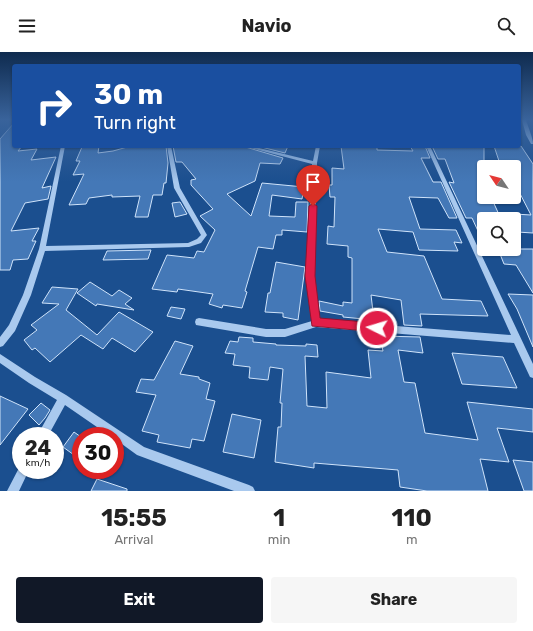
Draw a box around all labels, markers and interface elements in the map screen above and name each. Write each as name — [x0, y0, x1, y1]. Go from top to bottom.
icon: menu — [16, 15, 38, 37]
text: Navio — [241, 15, 292, 37]
icon: search — [495, 15, 517, 37]
text: 30 m — [94, 78, 163, 111]
icon: right — [28, 80, 80, 132]
text: Turn right — [94, 112, 176, 134]
north arrow — [477, 160, 521, 204]
map controls — [477, 160, 521, 256]
pin — [296, 165, 330, 206]
icon: arrive — [302, 171, 324, 193]
button: search — [477, 212, 521, 256]
position arrow — [356, 307, 398, 349]
speed limit sign: 30 — [72, 427, 124, 479]
text: 24 — [25, 436, 51, 460]
text: km/h — [26, 457, 50, 469]
text: 15:55 — [101, 504, 167, 532]
text: 1 — [273, 504, 285, 532]
text: 110 — [392, 504, 432, 532]
text: Arrival — [114, 532, 153, 547]
text: min — [268, 532, 290, 547]
text: m — [406, 532, 417, 547]
button: Exit — [16, 577, 263, 623]
button: Share — [271, 577, 517, 623]

